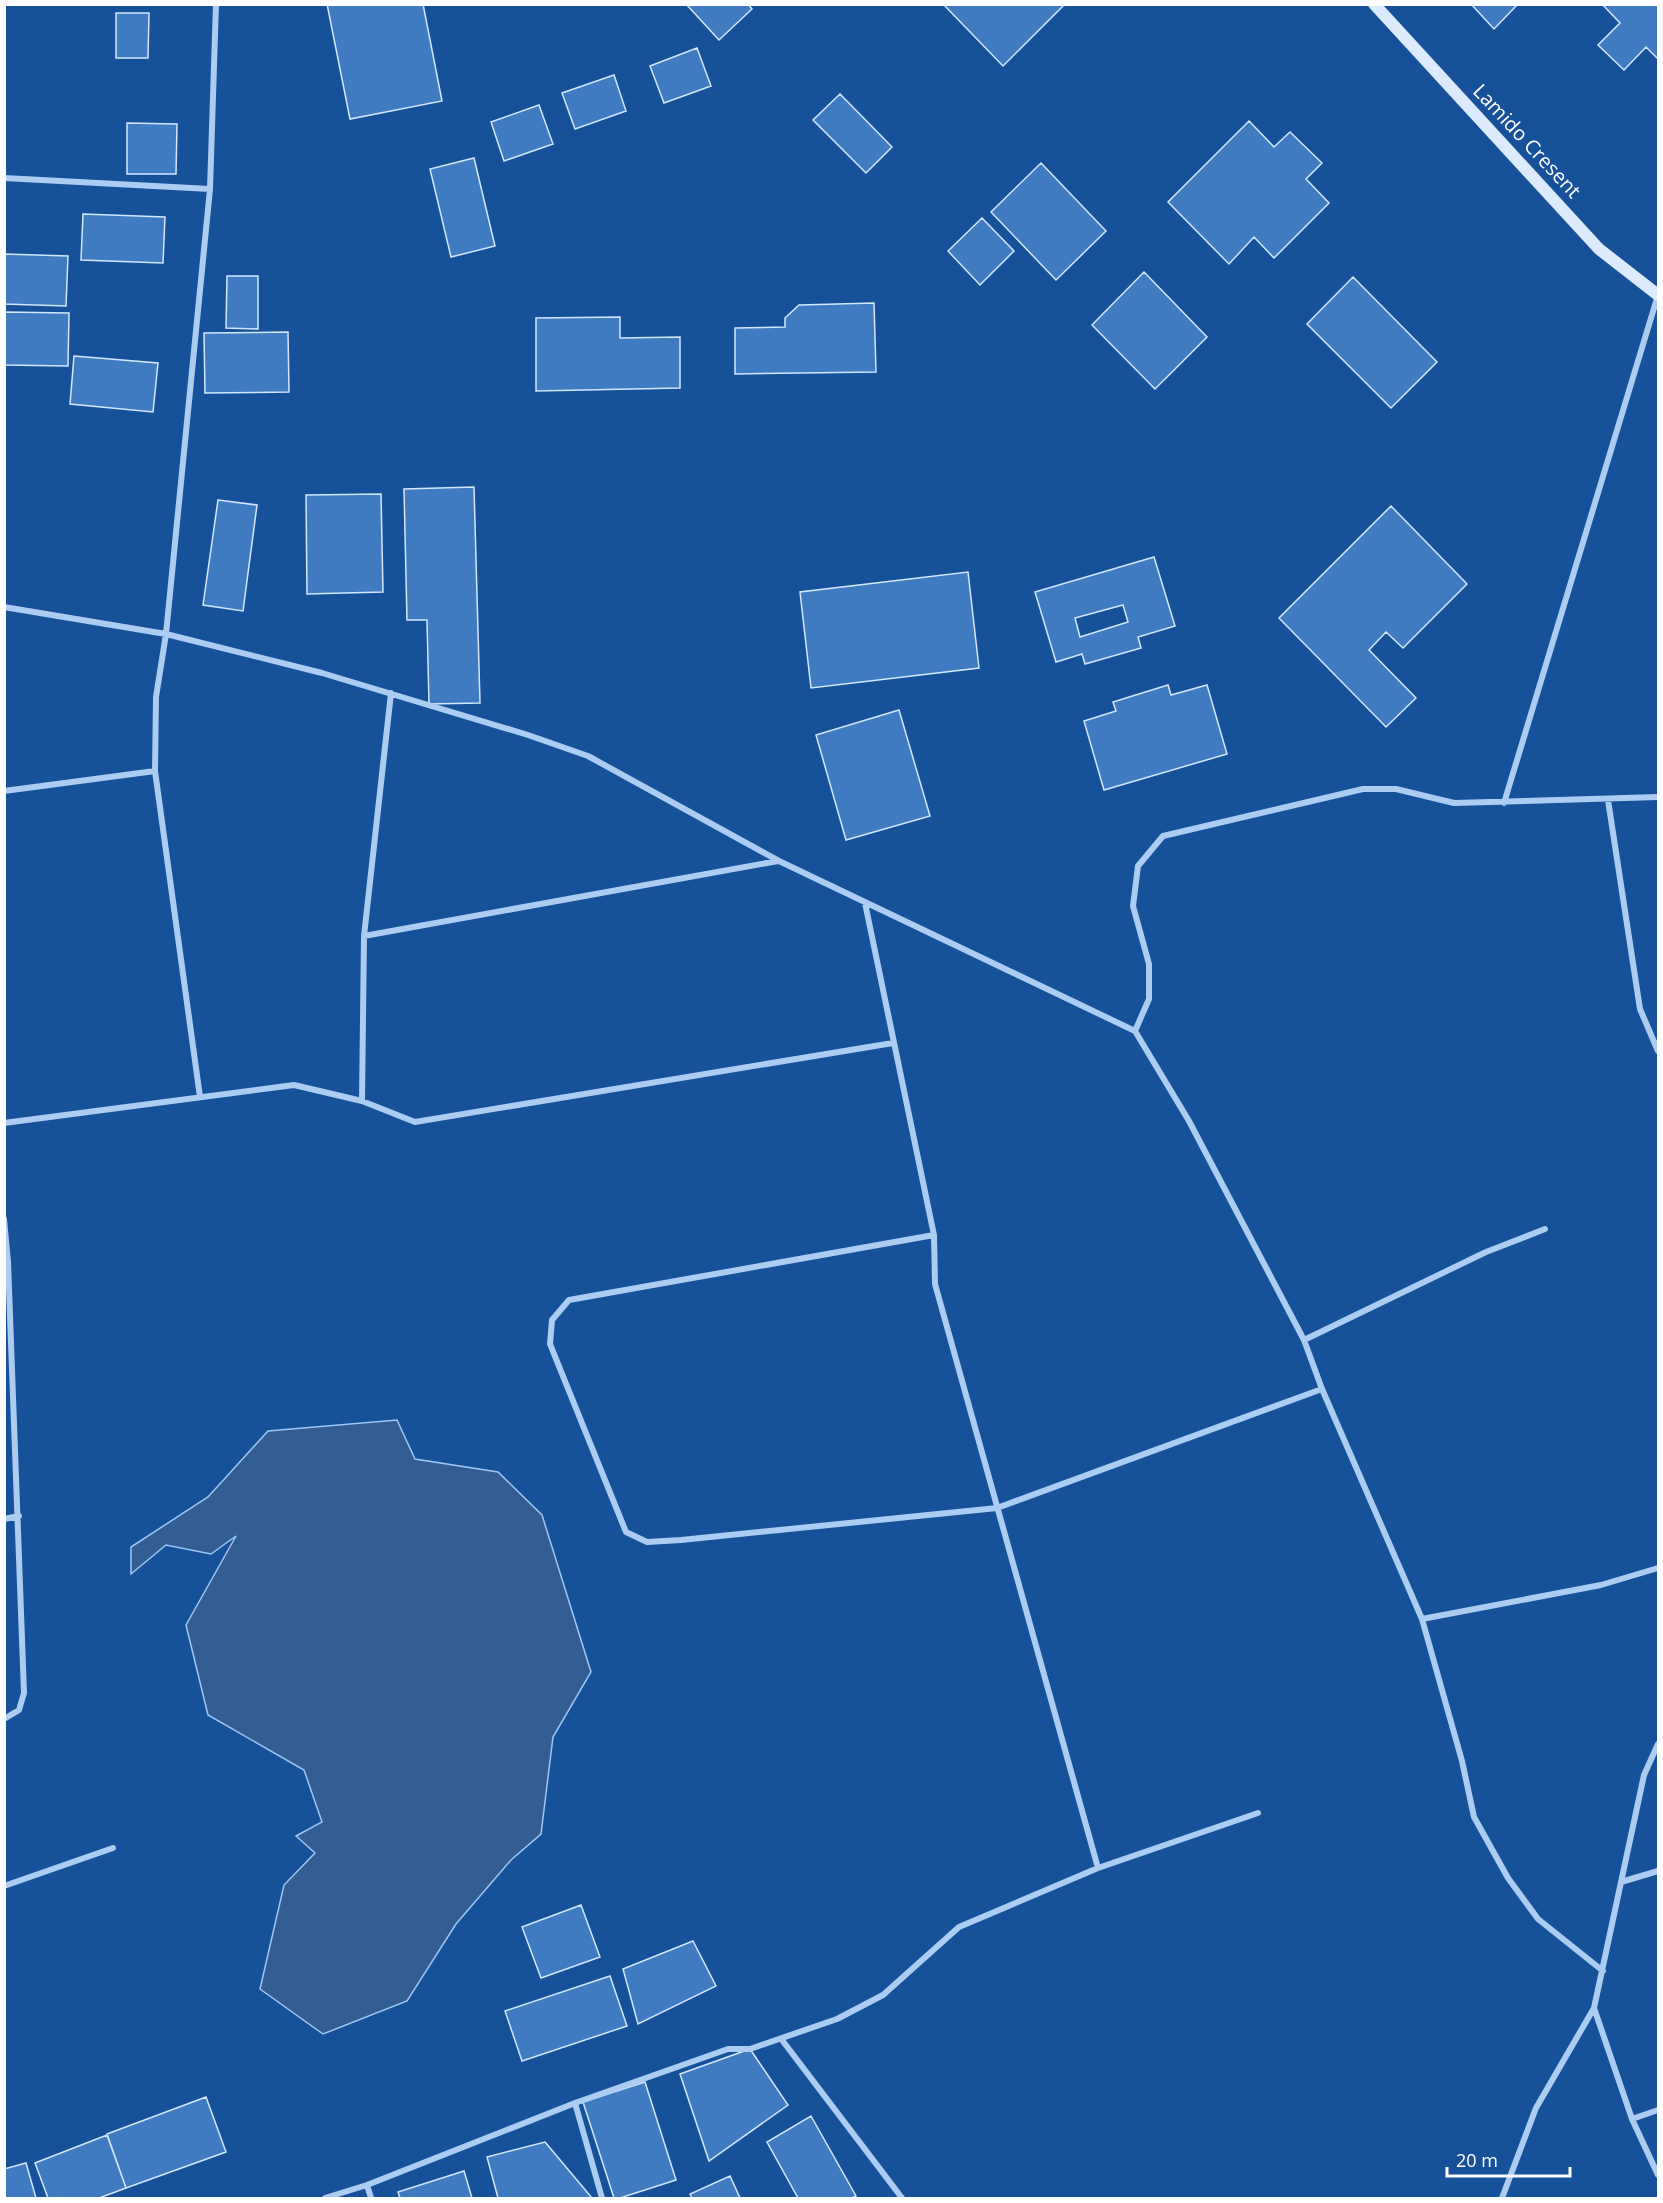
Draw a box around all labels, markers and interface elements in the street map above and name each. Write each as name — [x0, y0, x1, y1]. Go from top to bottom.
street label: Lamido Cresent — [1467, 78, 1587, 204]
scale bar — [1447, 2140, 1570, 2178]
text: 20 m — [1456, 2148, 1498, 2172]

